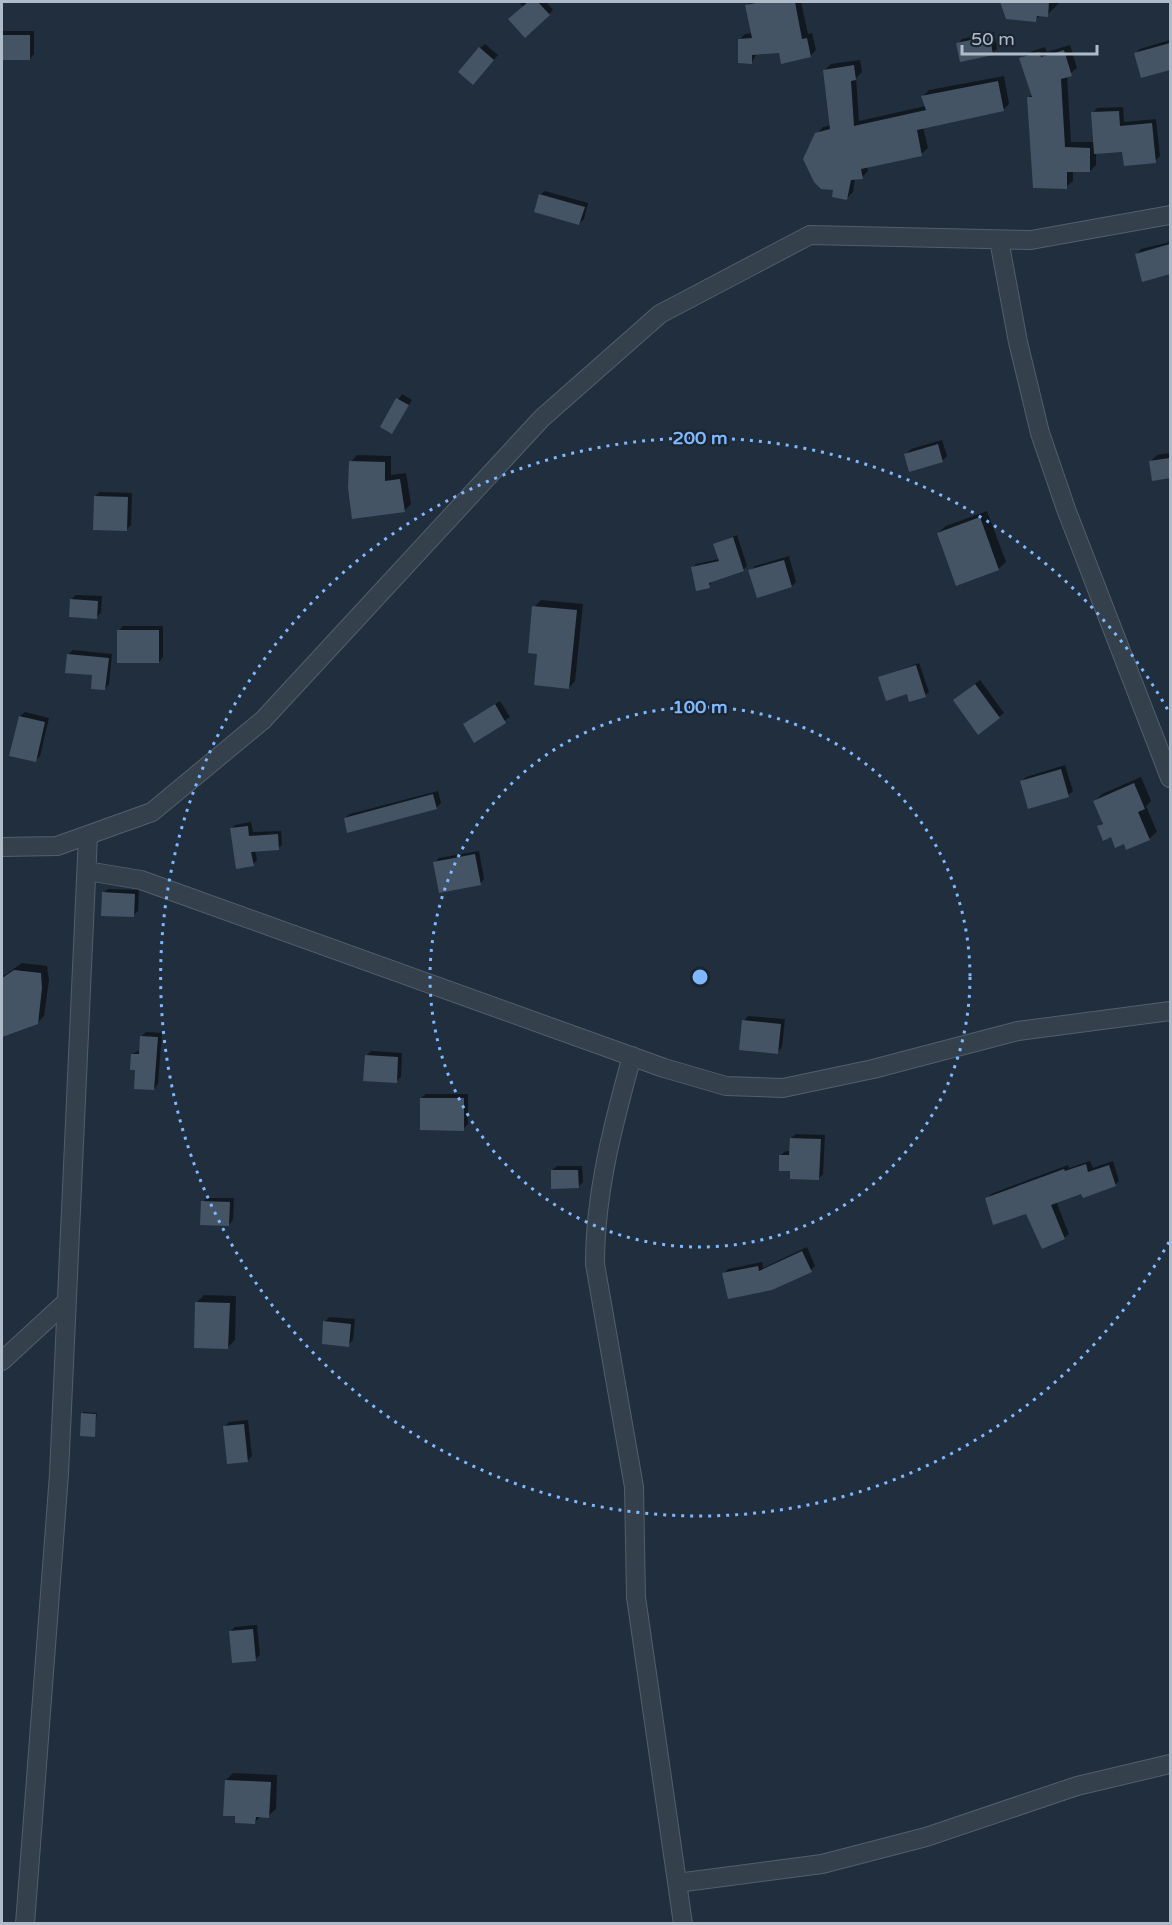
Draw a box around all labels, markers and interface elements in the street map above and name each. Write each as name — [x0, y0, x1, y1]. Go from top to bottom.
scale bar — [962, 18, 1097, 56]
text: 50 m — [971, 28, 1015, 50]
text: 200 m — [672, 427, 728, 449]
text: 100 m — [672, 696, 728, 718]
centre of rings — [690, 967, 710, 987]

